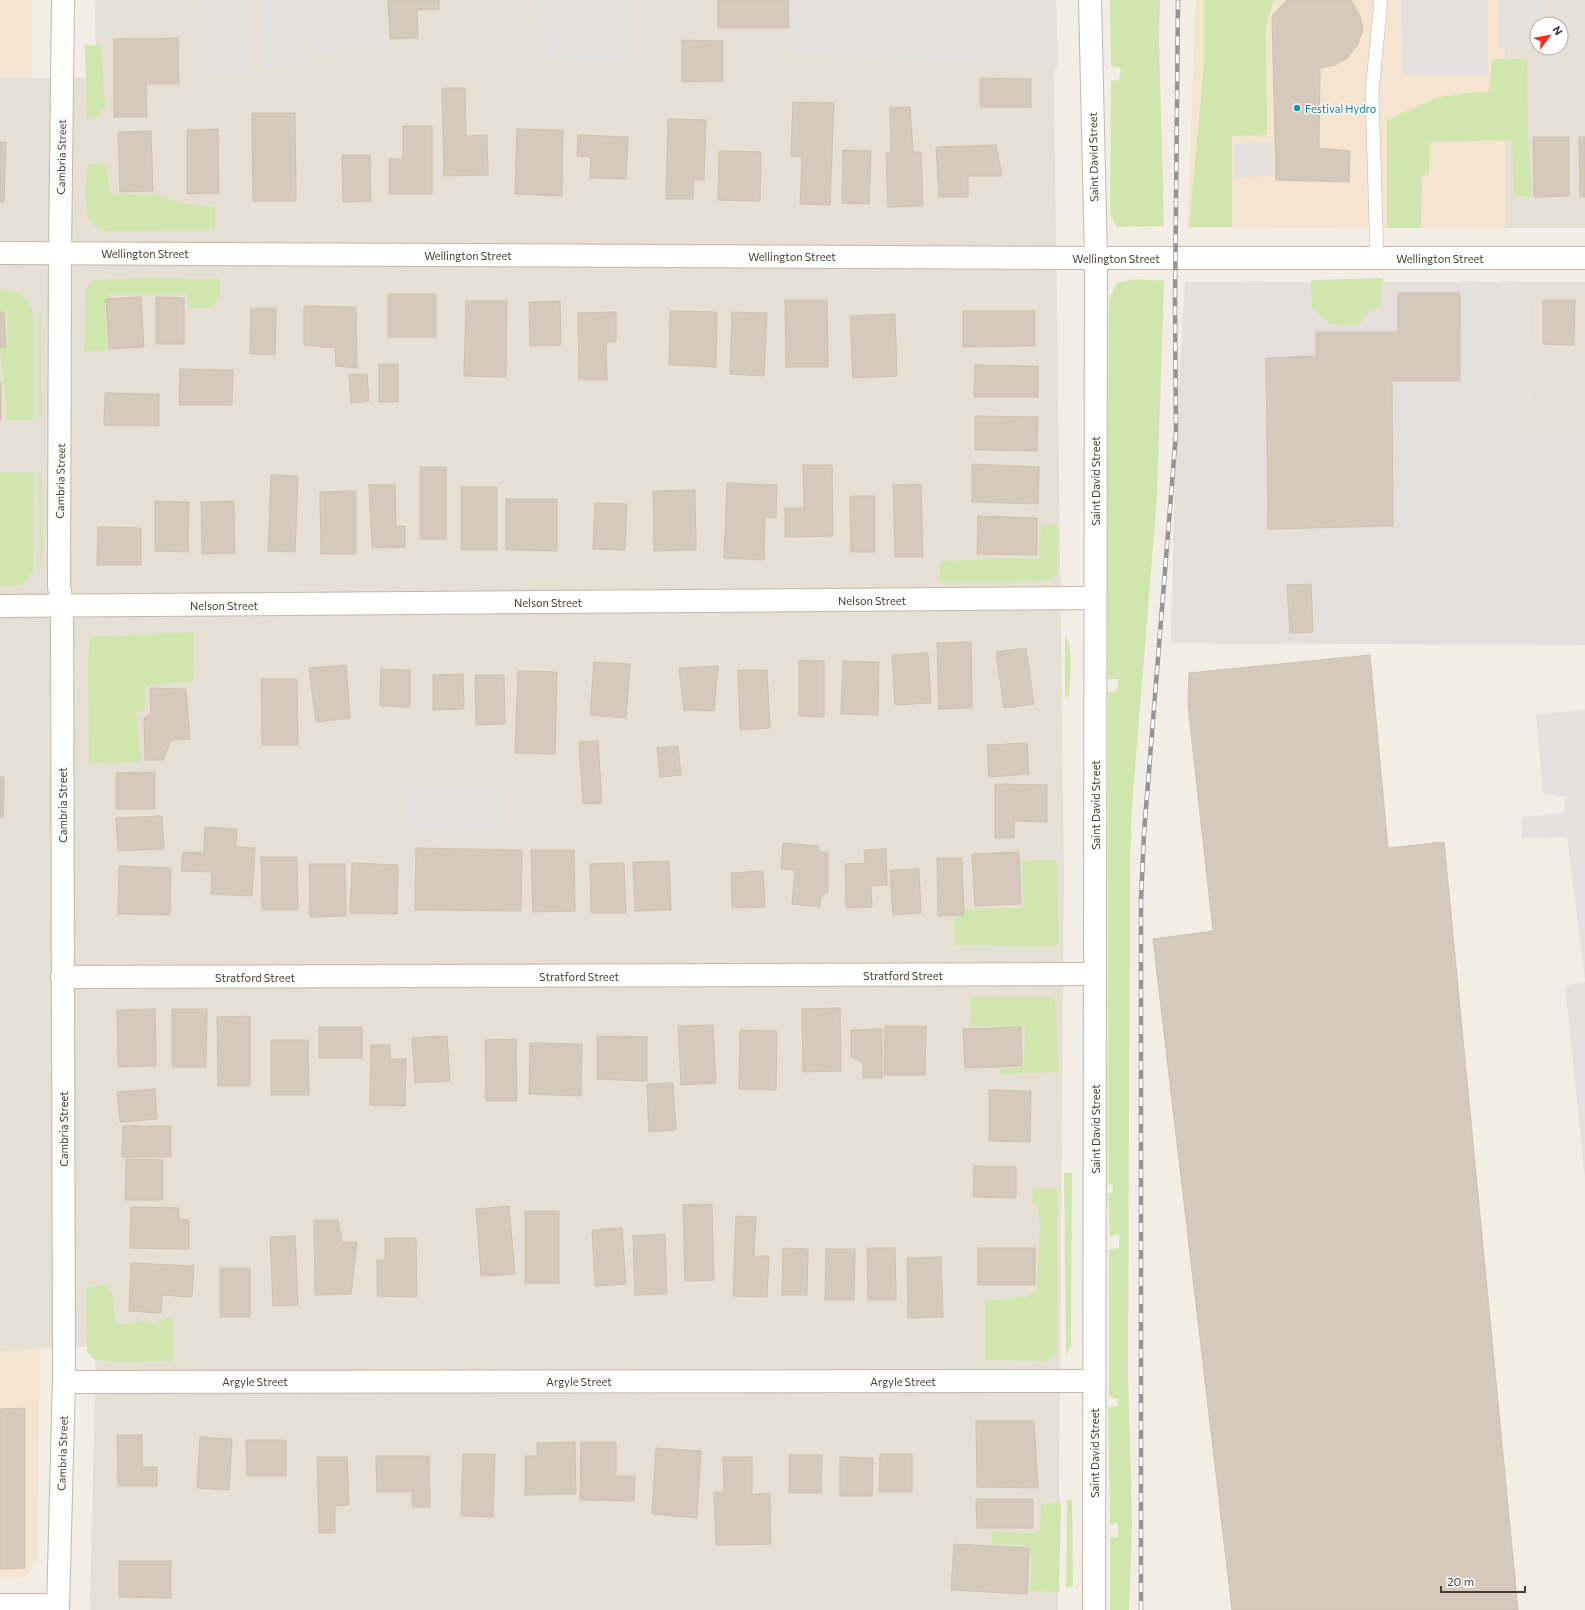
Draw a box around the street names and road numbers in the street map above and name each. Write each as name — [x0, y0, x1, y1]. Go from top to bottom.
street label: Saint David Street — [1086, 112, 1100, 202]
street label: Cambria Street — [54, 119, 68, 195]
street label: Wellington Street — [101, 247, 189, 260]
street label: Wellington Street — [424, 249, 512, 262]
street label: Wellington Street — [748, 250, 836, 263]
street label: Wellington Street — [1072, 252, 1160, 265]
street label: Wellington Street — [1396, 252, 1484, 265]
street label: Saint David Street — [1089, 436, 1102, 526]
street label: Cambria Street — [53, 443, 67, 519]
street label: Nelson Street — [838, 594, 906, 607]
street label: Nelson Street — [514, 596, 582, 609]
street label: Nelson Street — [190, 599, 258, 612]
street label: Saint David Street — [1089, 760, 1102, 850]
street label: Cambria Street — [56, 767, 69, 843]
street label: Stratford Street — [863, 969, 943, 982]
street label: Stratford Street — [539, 970, 619, 983]
street label: Stratford Street — [215, 971, 295, 984]
street label: Saint David Street — [1089, 1084, 1102, 1174]
street label: Cambria Street — [57, 1091, 70, 1167]
street label: Argyle Street — [222, 1375, 288, 1388]
street label: Argyle Street — [546, 1375, 612, 1388]
street label: Argyle Street — [870, 1375, 936, 1388]
street label: Saint David Street — [1088, 1408, 1101, 1498]
street label: Cambria Street — [54, 1415, 70, 1491]

